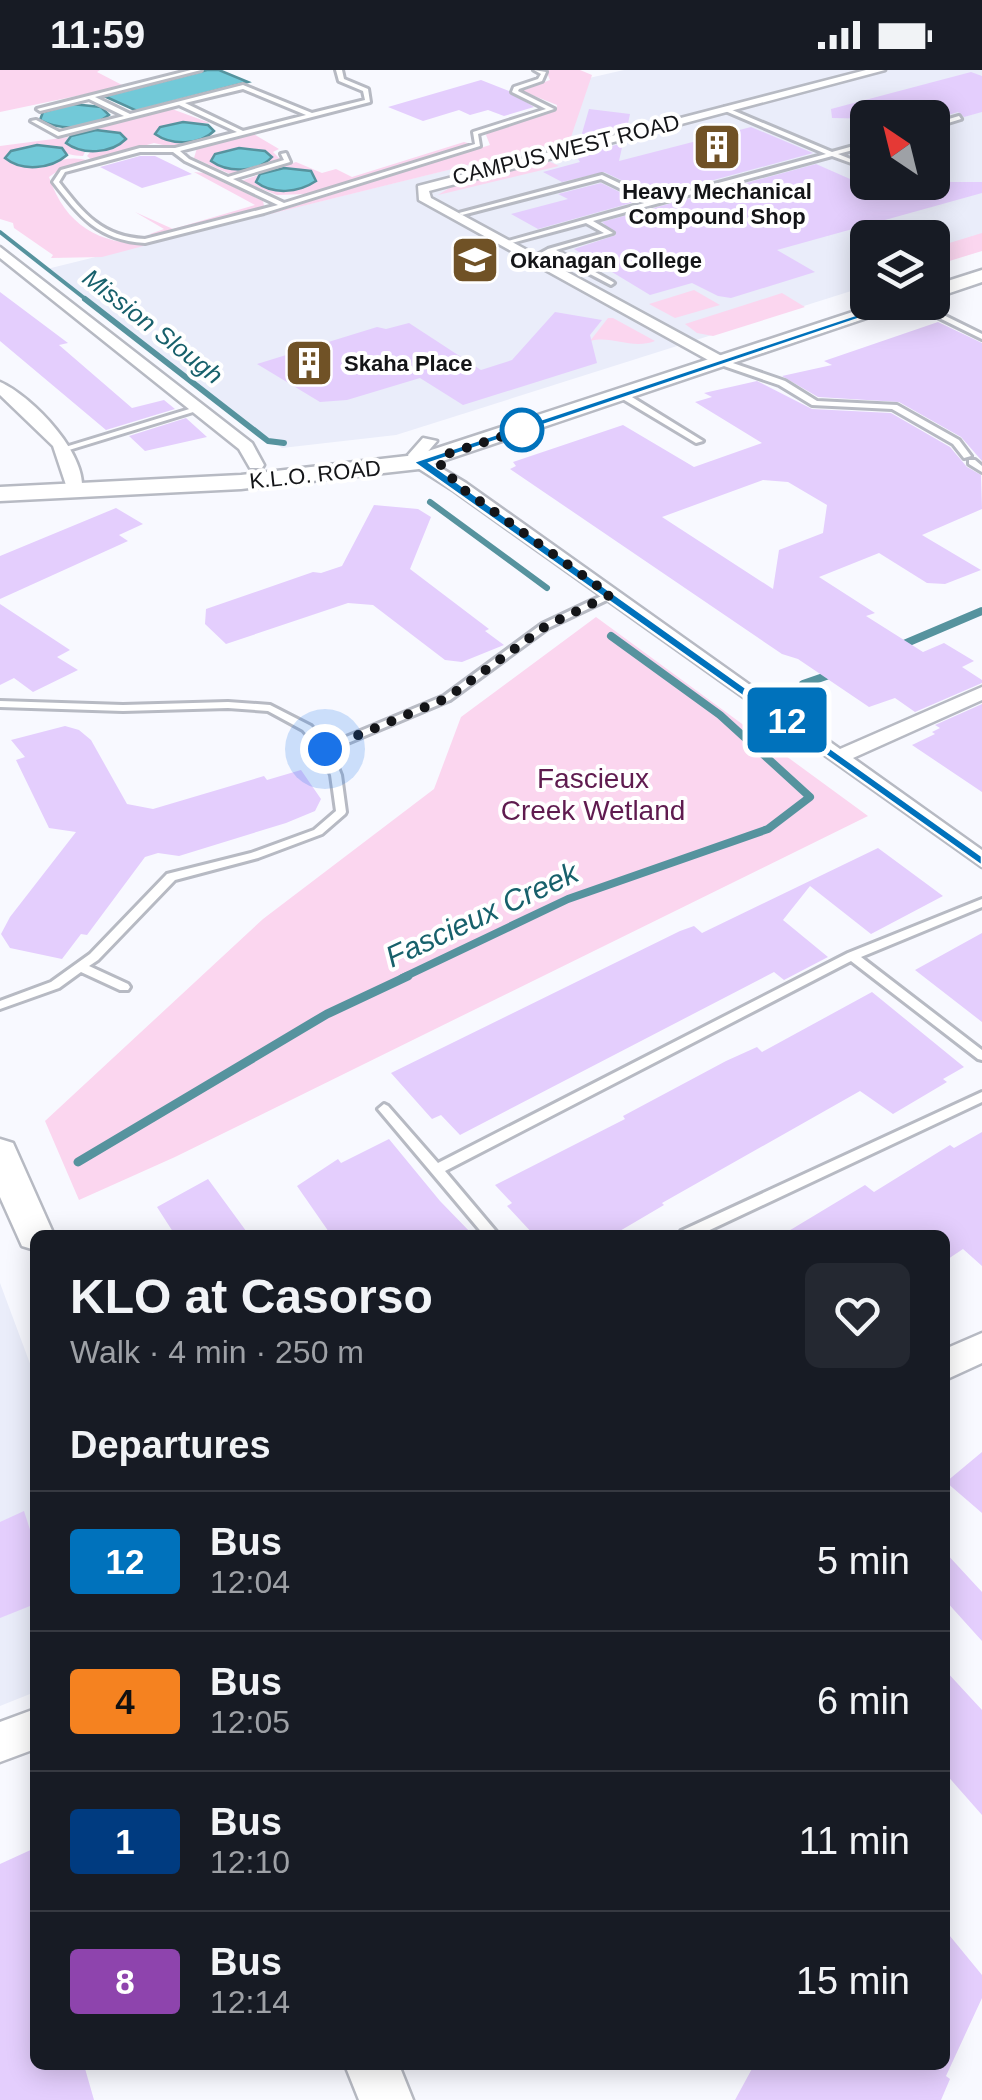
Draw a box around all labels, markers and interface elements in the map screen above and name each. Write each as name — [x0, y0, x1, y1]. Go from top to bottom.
text: 11:59 — [50, 14, 145, 56]
north arrow — [850, 100, 950, 200]
map controls — [850, 100, 950, 320]
street label: CAMPUS WEST ROAD — [450, 109, 682, 190]
building icon: Heavy Mechanical Compound Shop — [691, 121, 743, 173]
place label: Heavy Mechanical Compound Shop — [622, 179, 812, 229]
button: layers — [850, 220, 950, 320]
school or university icon: Okanagan College — [449, 234, 501, 286]
place label: Okanagan College — [510, 248, 702, 273]
water label: Mission Slough — [78, 263, 228, 389]
building icon: Skaha Place — [283, 337, 335, 389]
place label: Skaha Place — [344, 351, 472, 376]
unlabelled marker — [501, 409, 543, 451]
street label: K.L.O. ROAD — [248, 455, 382, 494]
line badge: 12 — [742, 688, 832, 752]
text: 12 — [768, 701, 806, 740]
your location — [300, 724, 350, 774]
park label: Fascieux Creek Wetland — [501, 763, 685, 826]
water label: Fascieux Creek — [380, 855, 585, 974]
button: heart — [805, 1263, 910, 1368]
text: KLO at Casorso — [70, 1270, 433, 1323]
text: Walk · 4 min · 250 m — [70, 1334, 364, 1370]
text: Departures — [70, 1424, 271, 1466]
text: Bus — [210, 1521, 282, 1563]
text: 5 min — [817, 1540, 910, 1582]
text: 12 — [106, 1542, 144, 1581]
text: 12:04 — [210, 1564, 290, 1600]
text: Bus — [210, 1661, 282, 1703]
text: 6 min — [817, 1680, 910, 1722]
text: 4 — [115, 1682, 135, 1721]
text: 12:05 — [210, 1704, 290, 1740]
text: Bus — [210, 1801, 282, 1843]
text: 11 min — [799, 1820, 910, 1862]
text: 1 — [115, 1822, 135, 1861]
text: 12:10 — [210, 1844, 290, 1880]
text: Bus — [210, 1941, 282, 1983]
text: 15 min — [796, 1960, 910, 2002]
text: 8 — [115, 1962, 135, 2001]
text: 12:14 — [210, 1984, 290, 2020]

